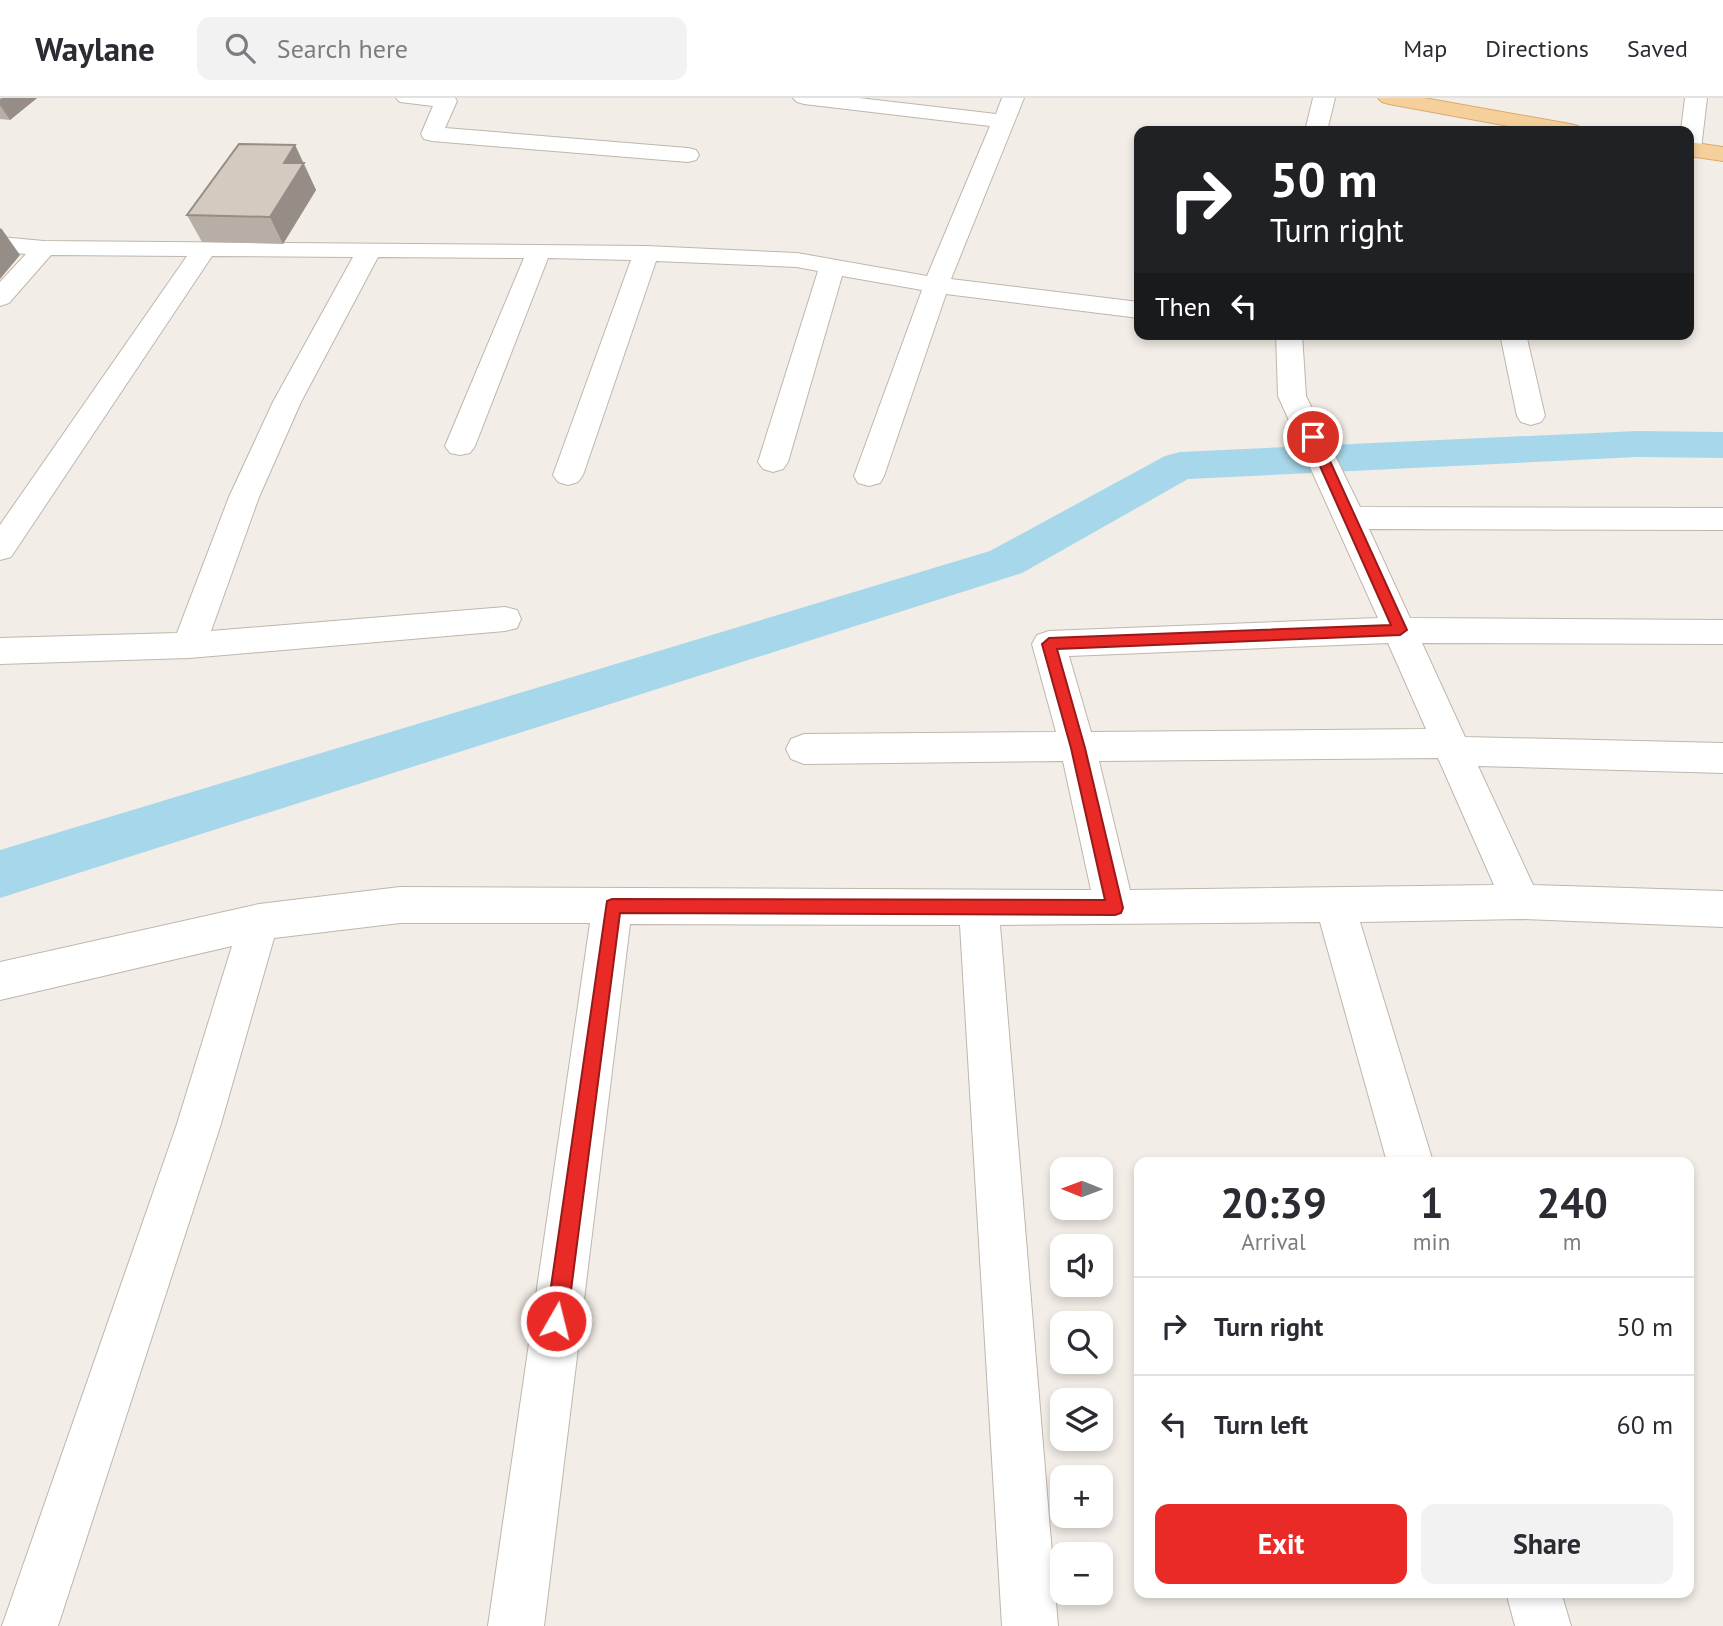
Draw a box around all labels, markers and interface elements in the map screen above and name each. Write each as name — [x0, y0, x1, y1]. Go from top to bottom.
search box — [197, 17, 687, 80]
text: Waylane — [35, 27, 155, 70]
icon: search — [221, 29, 259, 67]
text: Search here — [277, 32, 408, 65]
text: Map — [1403, 33, 1447, 64]
text: Directions — [1485, 33, 1589, 64]
text: Saved — [1627, 33, 1688, 64]
text: 50 m — [1270, 147, 1377, 211]
icon: right — [1155, 154, 1246, 245]
text: Turn right — [1270, 209, 1404, 251]
icon: left — [1225, 287, 1263, 325]
text: Then — [1155, 290, 1211, 323]
pin — [1283, 407, 1343, 467]
icon: arrive — [1294, 418, 1332, 456]
north arrow — [1050, 1157, 1113, 1220]
map controls — [1050, 1157, 1113, 1605]
text: 20:39 — [1220, 1175, 1327, 1230]
text: 1 — [1420, 1175, 1443, 1230]
text: 240 — [1536, 1175, 1608, 1230]
text: Arrival — [1241, 1227, 1306, 1256]
text: min — [1413, 1227, 1450, 1256]
text: m — [1563, 1227, 1581, 1256]
button: sound — [1050, 1234, 1113, 1297]
position arrow — [519, 1284, 593, 1358]
icon: right — [1155, 1307, 1193, 1345]
text: Turn right — [1214, 1310, 1323, 1343]
text: 50 m — [1617, 1310, 1673, 1343]
button: search — [1050, 1311, 1113, 1374]
button: layers — [1050, 1388, 1113, 1451]
icon: left — [1155, 1405, 1193, 1443]
text: Turn left — [1214, 1408, 1308, 1441]
text: 60 m — [1617, 1408, 1673, 1441]
button: + — [1050, 1465, 1113, 1528]
button: Exit — [1155, 1504, 1407, 1584]
button: Share — [1421, 1504, 1673, 1584]
button: − — [1050, 1542, 1113, 1605]

